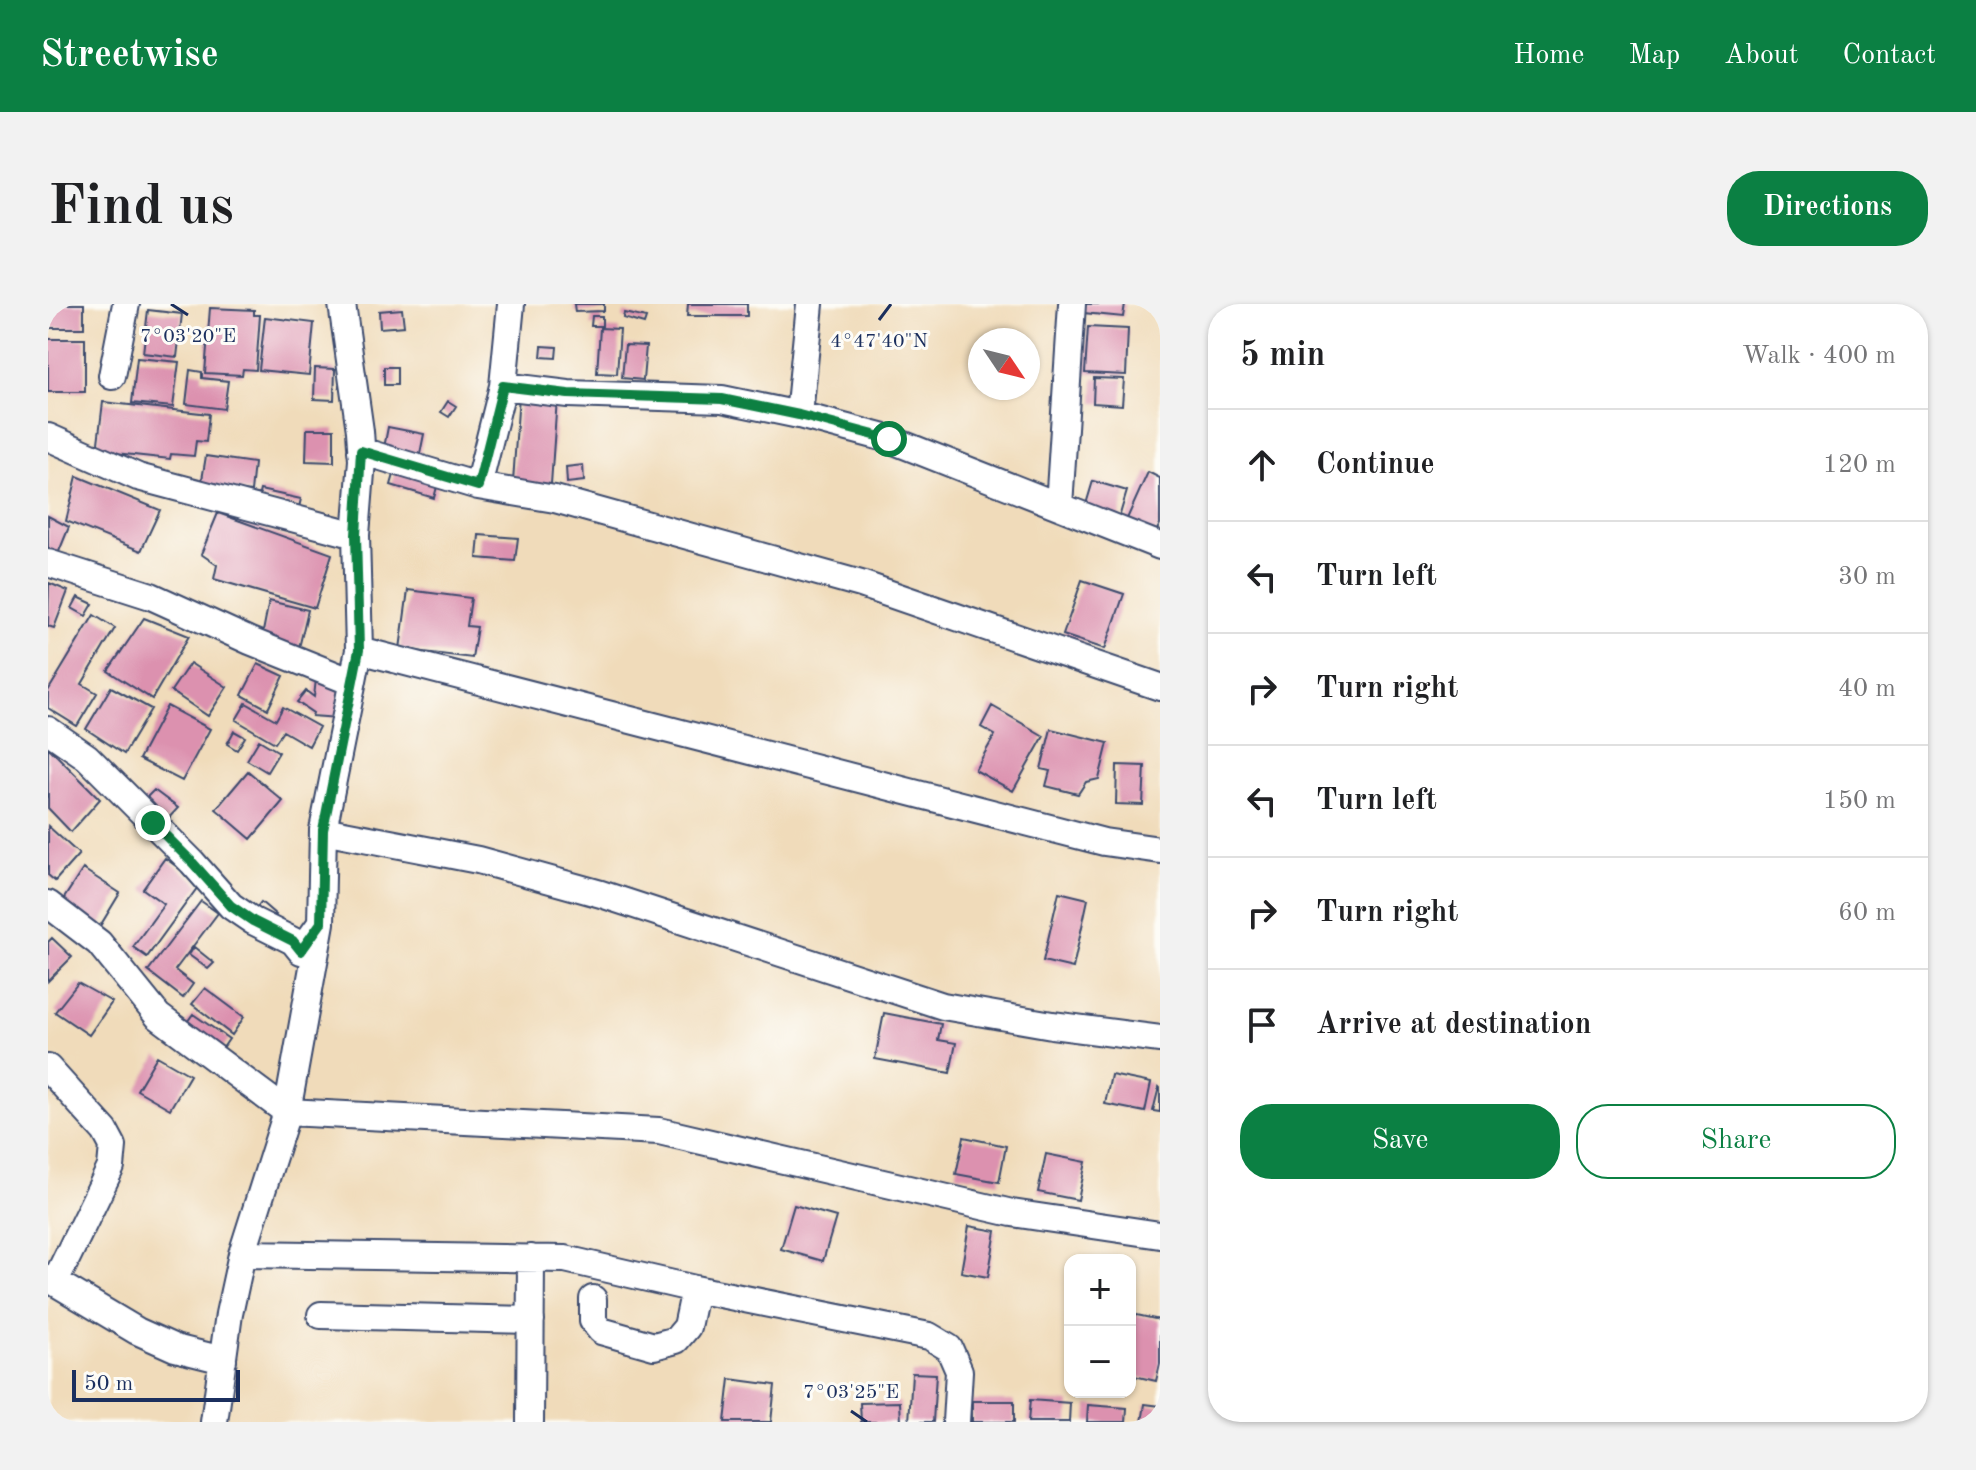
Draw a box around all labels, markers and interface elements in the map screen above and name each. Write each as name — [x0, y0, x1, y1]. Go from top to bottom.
text: Streetwise — [40, 37, 219, 75]
text: Home — [1513, 42, 1584, 70]
text: Map — [1628, 42, 1680, 70]
text: About — [1724, 42, 1799, 70]
text: Contact — [1843, 42, 1936, 70]
button: Directions — [1727, 171, 1928, 246]
text: Find us — [48, 180, 234, 236]
text: 7°03'20"E — [140, 327, 236, 347]
north arrow — [968, 328, 1040, 400]
text: 4°47'40"N — [830, 332, 928, 352]
text: 5 min — [1240, 339, 1325, 373]
text: Walk · 400 m — [1742, 343, 1896, 369]
route start — [871, 421, 907, 457]
icon: ahead — [1240, 443, 1284, 487]
text: Continue — [1316, 450, 1435, 480]
text: 120 m — [1823, 452, 1896, 478]
icon: left — [1240, 555, 1284, 599]
text: Turn left — [1316, 562, 1437, 592]
text: 30 m — [1838, 564, 1896, 590]
icon: right — [1240, 667, 1284, 711]
text: Turn right — [1316, 674, 1458, 704]
text: 40 m — [1838, 676, 1896, 702]
icon: left — [1240, 779, 1284, 823]
text: Turn left — [1316, 786, 1437, 816]
text: 150 m — [1823, 788, 1896, 814]
route end — [135, 805, 171, 841]
icon: right — [1240, 891, 1284, 935]
text: Turn right — [1316, 898, 1458, 928]
text: 60 m — [1838, 900, 1896, 926]
icon: arrive — [1240, 1003, 1284, 1047]
text: Arrive at destination — [1316, 1010, 1591, 1040]
button: Save — [1240, 1104, 1560, 1179]
button: Share — [1576, 1104, 1896, 1179]
map controls — [1064, 1254, 1136, 1398]
button: + — [1064, 1254, 1136, 1326]
button: − — [1064, 1326, 1136, 1398]
scale bar — [72, 1366, 240, 1402]
text: 50 m — [84, 1373, 133, 1395]
text: 7°03'25"E — [803, 1383, 899, 1403]

